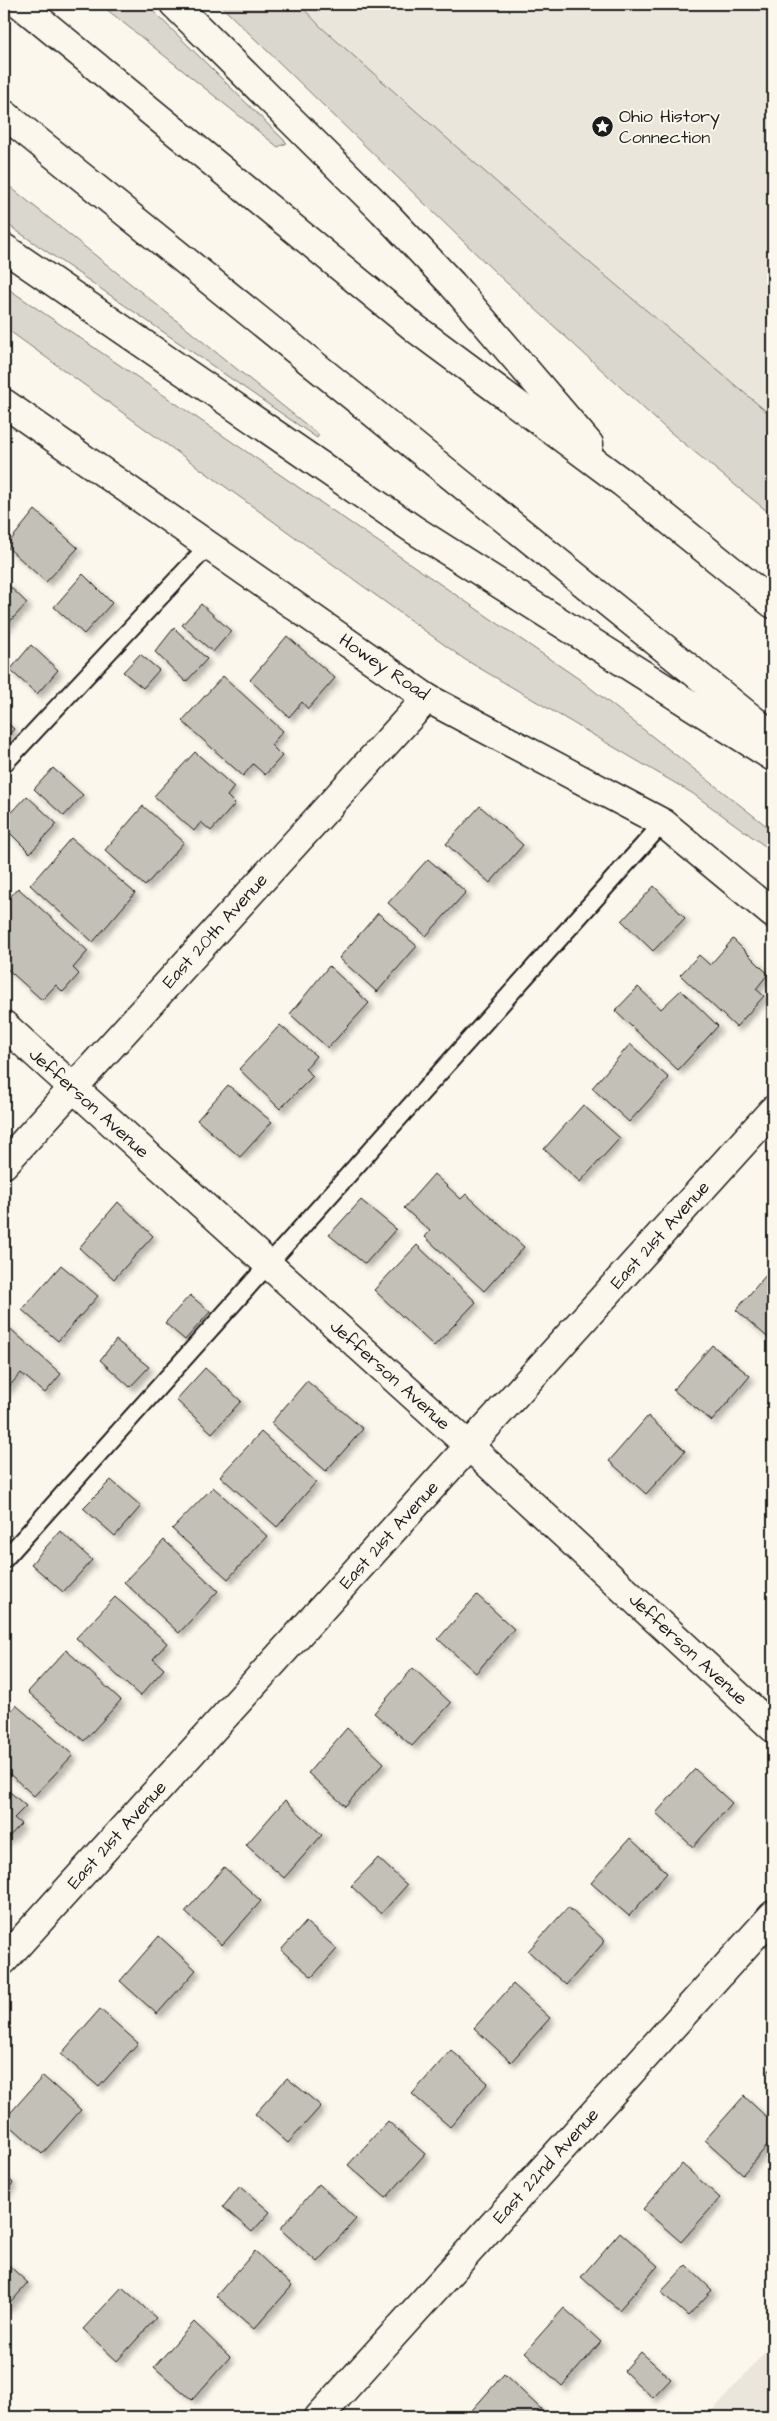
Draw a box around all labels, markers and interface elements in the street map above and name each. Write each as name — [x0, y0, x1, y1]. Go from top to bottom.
place label: Ohio History Connection — [619, 104, 720, 150]
place icon: Ohio History Connection — [591, 114, 615, 138]
street label: Howey Road — [333, 628, 434, 707]
street label: East 20th Avenue — [157, 868, 274, 994]
street label: Jefferson Avenue — [23, 1042, 155, 1164]
street label: East 21st Avenue — [605, 1175, 716, 1295]
street label: Jefferson Avenue — [324, 1314, 456, 1436]
street label: East 21st Avenue — [334, 1475, 445, 1595]
street label: Jefferson Avenue — [623, 1587, 753, 1711]
street label: East 21st Avenue — [62, 1775, 173, 1895]
street label: East 22nd Avenue — [487, 2103, 605, 2229]

